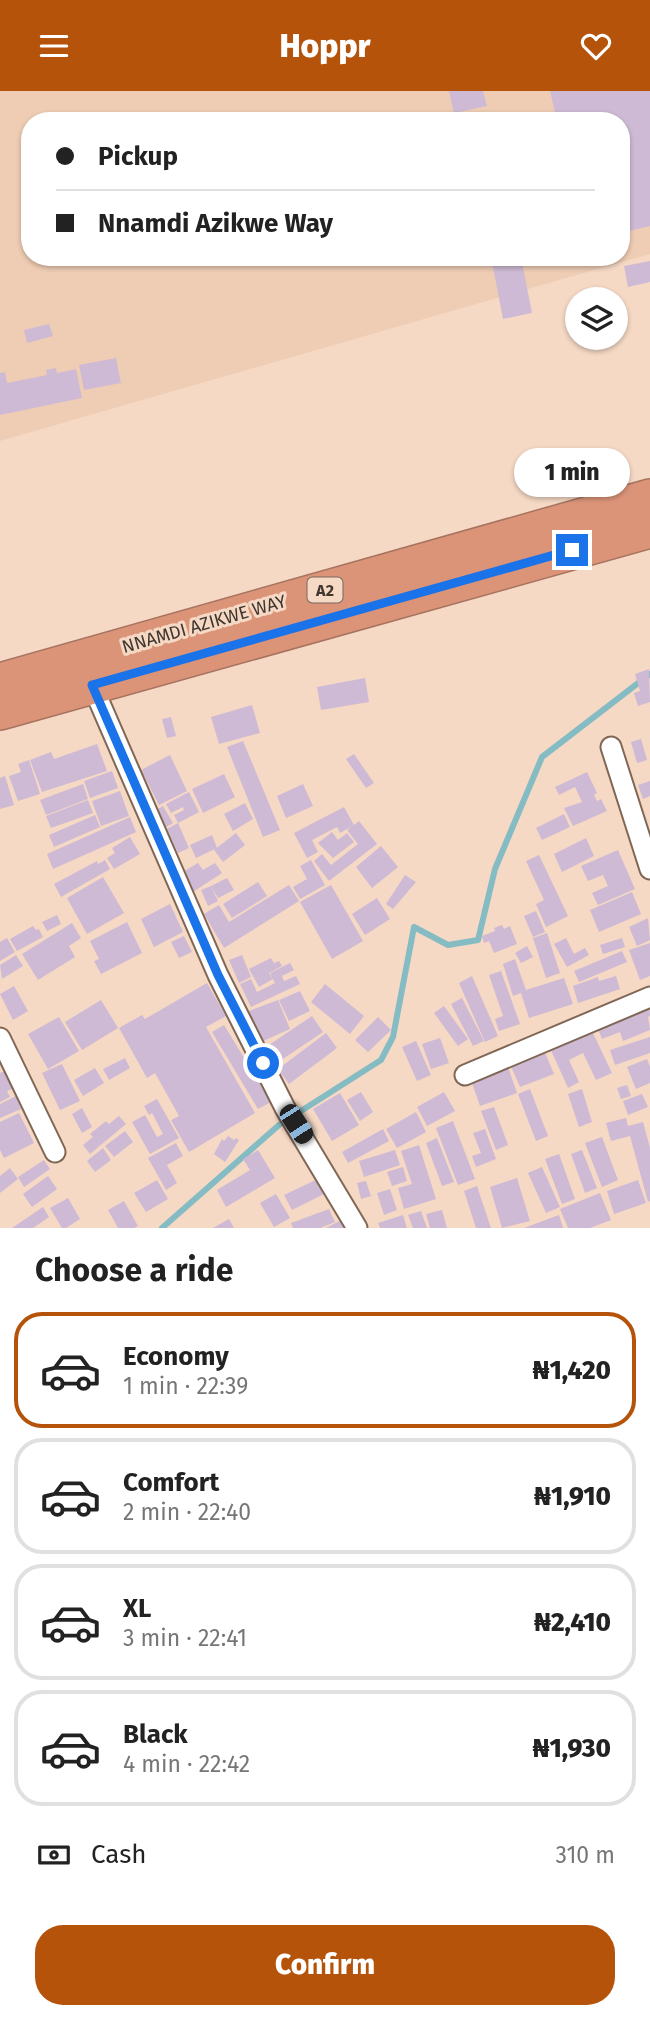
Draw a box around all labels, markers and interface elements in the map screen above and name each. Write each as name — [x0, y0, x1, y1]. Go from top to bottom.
icon: menu — [35, 27, 73, 65]
text: Hoppr — [279, 27, 371, 65]
icon: heart — [577, 27, 615, 65]
text: Pickup — [98, 141, 178, 172]
text: Nnamdi Azikwe Way — [98, 208, 333, 239]
map controls — [565, 287, 628, 350]
button: layers — [565, 287, 628, 350]
callout: 1 min — [514, 449, 630, 497]
text: 1 min — [544, 458, 600, 486]
route end — [556, 534, 588, 566]
road number: A2 — [308, 577, 342, 603]
street label: NNAMDI AZIKWE WAY — [119, 590, 289, 658]
route start — [247, 1047, 279, 1079]
car — [276, 1101, 317, 1147]
text: Choose a ride — [35, 1251, 233, 1289]
icon: car — [39, 1339, 102, 1402]
text: Economy — [123, 1341, 229, 1372]
text: ₦1,420 — [532, 1355, 611, 1386]
text: 1 min · 22:39 — [123, 1372, 248, 1400]
icon: car — [39, 1465, 102, 1528]
text: Comfort — [123, 1467, 219, 1498]
text: ₦1,910 — [534, 1481, 611, 1512]
text: 2 min · 22:40 — [123, 1498, 251, 1526]
icon: car — [39, 1591, 102, 1654]
text: XL — [123, 1593, 151, 1624]
text: ₦2,410 — [534, 1607, 611, 1638]
text: 3 min · 22:41 — [123, 1624, 247, 1652]
icon: car — [39, 1717, 102, 1780]
text: Black — [123, 1719, 188, 1750]
text: ₦1,930 — [533, 1733, 611, 1764]
text: 4 min · 22:42 — [123, 1750, 250, 1778]
icon: cash — [35, 1836, 73, 1874]
text: Cash — [91, 1839, 147, 1870]
text: 310 m — [555, 1841, 615, 1869]
button: Confirm — [35, 1925, 615, 2005]

